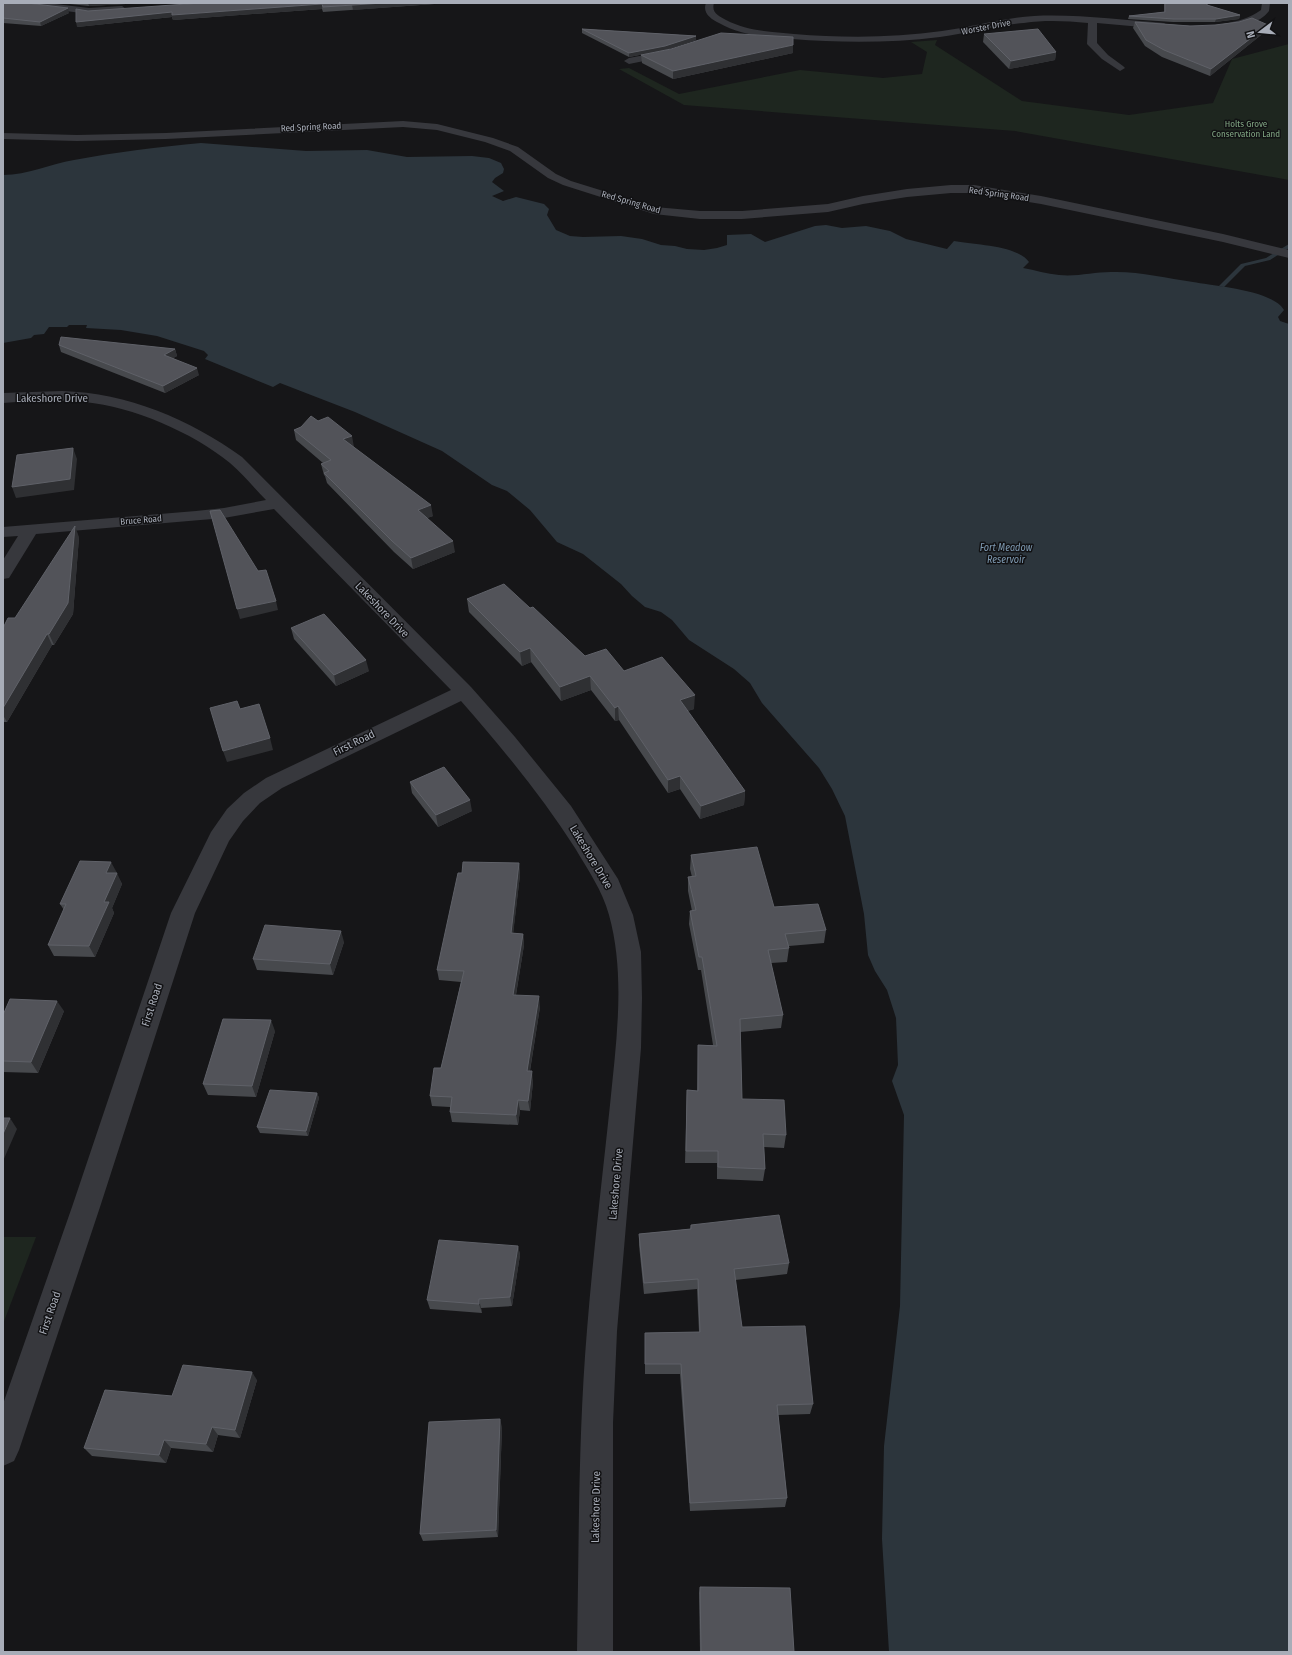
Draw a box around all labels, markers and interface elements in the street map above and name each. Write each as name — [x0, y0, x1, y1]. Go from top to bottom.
north arrow — [1240, 12, 1280, 52]
street label: Worster Drive — [961, 17, 1012, 37]
text: N — [1244, 30, 1258, 40]
park label: Holts Grove Conservation Land — [1212, 119, 1280, 139]
street label: Red Spring Road — [280, 120, 342, 134]
street label: Red Spring Road — [968, 185, 1030, 203]
street label: Red Spring Road — [601, 189, 662, 215]
street label: Lakeshore Drive — [16, 392, 88, 405]
street label: Bruce Road — [120, 513, 162, 527]
water label: Fort Meadow Reservoir — [980, 542, 1033, 566]
street label: Lakeshore Drive — [352, 580, 412, 640]
street label: First Road — [331, 727, 377, 759]
street label: Lakeshore Drive — [567, 823, 615, 891]
street label: First Road — [139, 982, 165, 1028]
street label: Lakeshore Drive — [606, 1148, 626, 1220]
street label: First Road — [37, 1290, 63, 1336]
street label: Lakeshore Drive — [589, 1471, 603, 1543]

